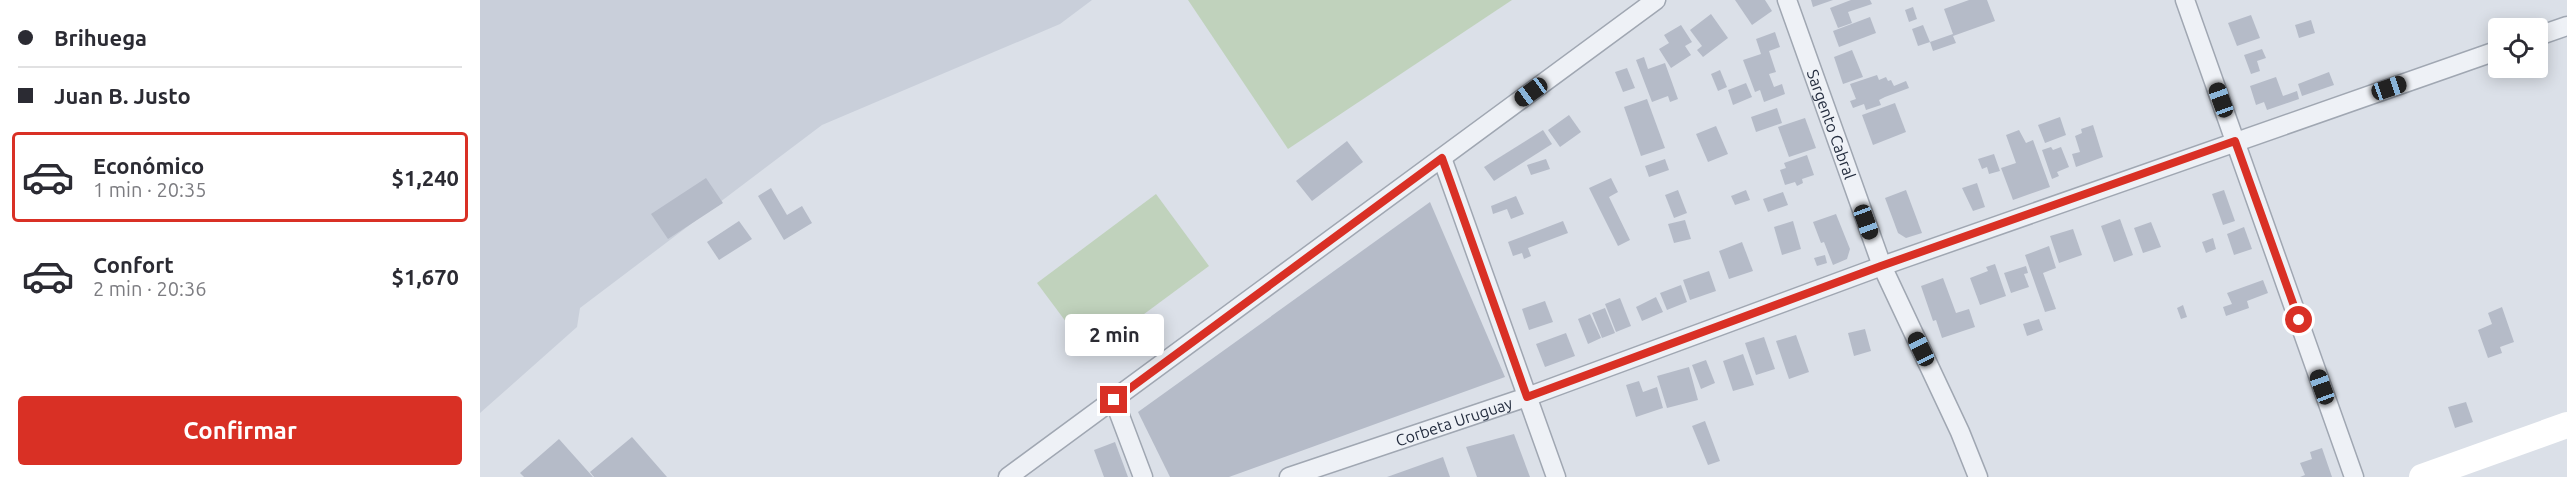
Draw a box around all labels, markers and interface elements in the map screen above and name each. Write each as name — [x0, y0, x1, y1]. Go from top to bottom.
map controls — [2488, 18, 2548, 78]
button: locate — [2488, 18, 2548, 78]
text: Brihuega — [54, 25, 147, 50]
street label: Sargento Cabral — [1804, 67, 1859, 182]
car — [1511, 74, 1551, 110]
car — [2369, 74, 2409, 102]
car — [2206, 80, 2236, 120]
text: Juan B. Justo — [54, 83, 191, 108]
icon: car — [21, 150, 75, 204]
text: Económico — [93, 153, 204, 178]
text: $1,240 — [392, 165, 459, 190]
text: 1 min · 20:35 — [93, 178, 207, 201]
car — [1851, 202, 1881, 242]
icon: car — [21, 249, 75, 303]
text: Confort — [93, 252, 174, 277]
text: $1,670 — [392, 264, 459, 289]
text: 2 min · 20:36 — [93, 277, 207, 300]
route start — [2285, 306, 2312, 333]
callout: 2 min — [1064, 313, 1164, 355]
text: 2 min — [1089, 323, 1140, 346]
car — [1905, 329, 1937, 369]
car — [2307, 367, 2337, 407]
route end — [1100, 386, 1127, 413]
street label: Corbeta Uruguay — [1393, 393, 1515, 450]
button: Confirmar — [18, 396, 462, 465]

